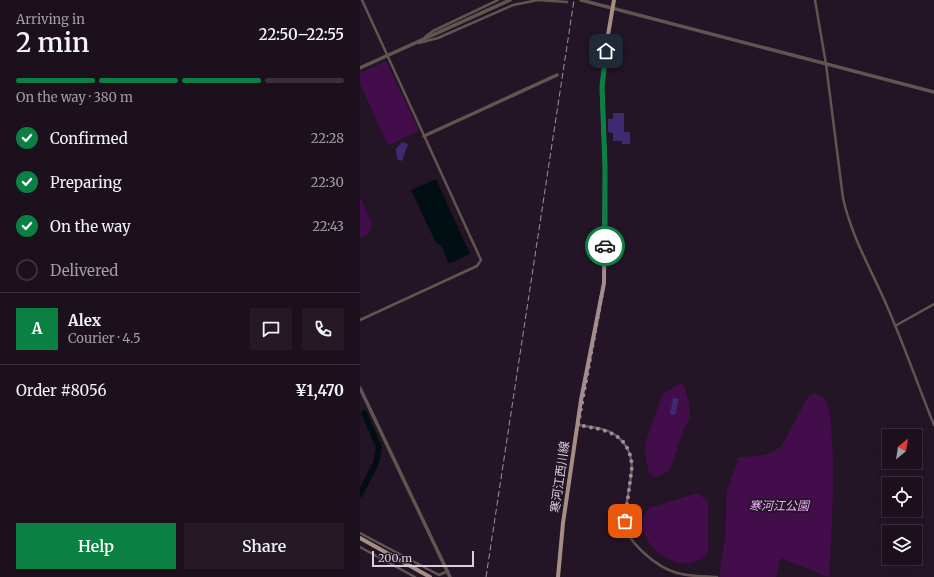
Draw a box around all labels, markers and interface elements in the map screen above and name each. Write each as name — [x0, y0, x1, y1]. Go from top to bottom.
text: Arriving in — [16, 11, 85, 28]
text: 22:50–22:55 — [259, 25, 344, 44]
text: 2 min — [16, 26, 89, 59]
pin — [589, 34, 623, 68]
icon: home — [595, 40, 617, 62]
text: On the way · 380 m — [16, 89, 133, 106]
icon: check — [16, 127, 38, 149]
text: Confirmed — [50, 129, 128, 148]
text: 22:28 — [311, 130, 344, 147]
icon: check — [16, 171, 38, 193]
text: Preparing — [50, 173, 122, 192]
text: 22:30 — [311, 174, 344, 191]
icon: check — [16, 215, 38, 237]
text: On the way — [50, 217, 131, 236]
text: 22:43 — [312, 218, 344, 235]
courier — [585, 226, 625, 266]
icon: car — [594, 235, 616, 257]
text: Delivered — [50, 261, 118, 280]
button: chat — [250, 308, 292, 350]
button: phone — [302, 308, 344, 350]
text: Alex — [68, 311, 101, 330]
text: A — [32, 319, 42, 338]
text: Courier · 4.5 — [68, 330, 141, 347]
text: Order #8056 — [16, 381, 107, 400]
text: ¥1,470 — [295, 381, 344, 400]
north arrow — [882, 429, 922, 469]
map controls — [882, 429, 922, 565]
street label: 寒河江西川線 — [547, 440, 572, 514]
button: locate — [882, 477, 922, 517]
park label: 寒河江公園 — [749, 498, 811, 513]
pin — [608, 504, 642, 538]
icon: bag — [614, 510, 636, 532]
button: Help — [16, 523, 176, 569]
button: Share — [184, 523, 344, 569]
button: layers — [882, 525, 922, 565]
scale bar — [372, 549, 474, 568]
text: 200 m — [378, 551, 412, 565]

